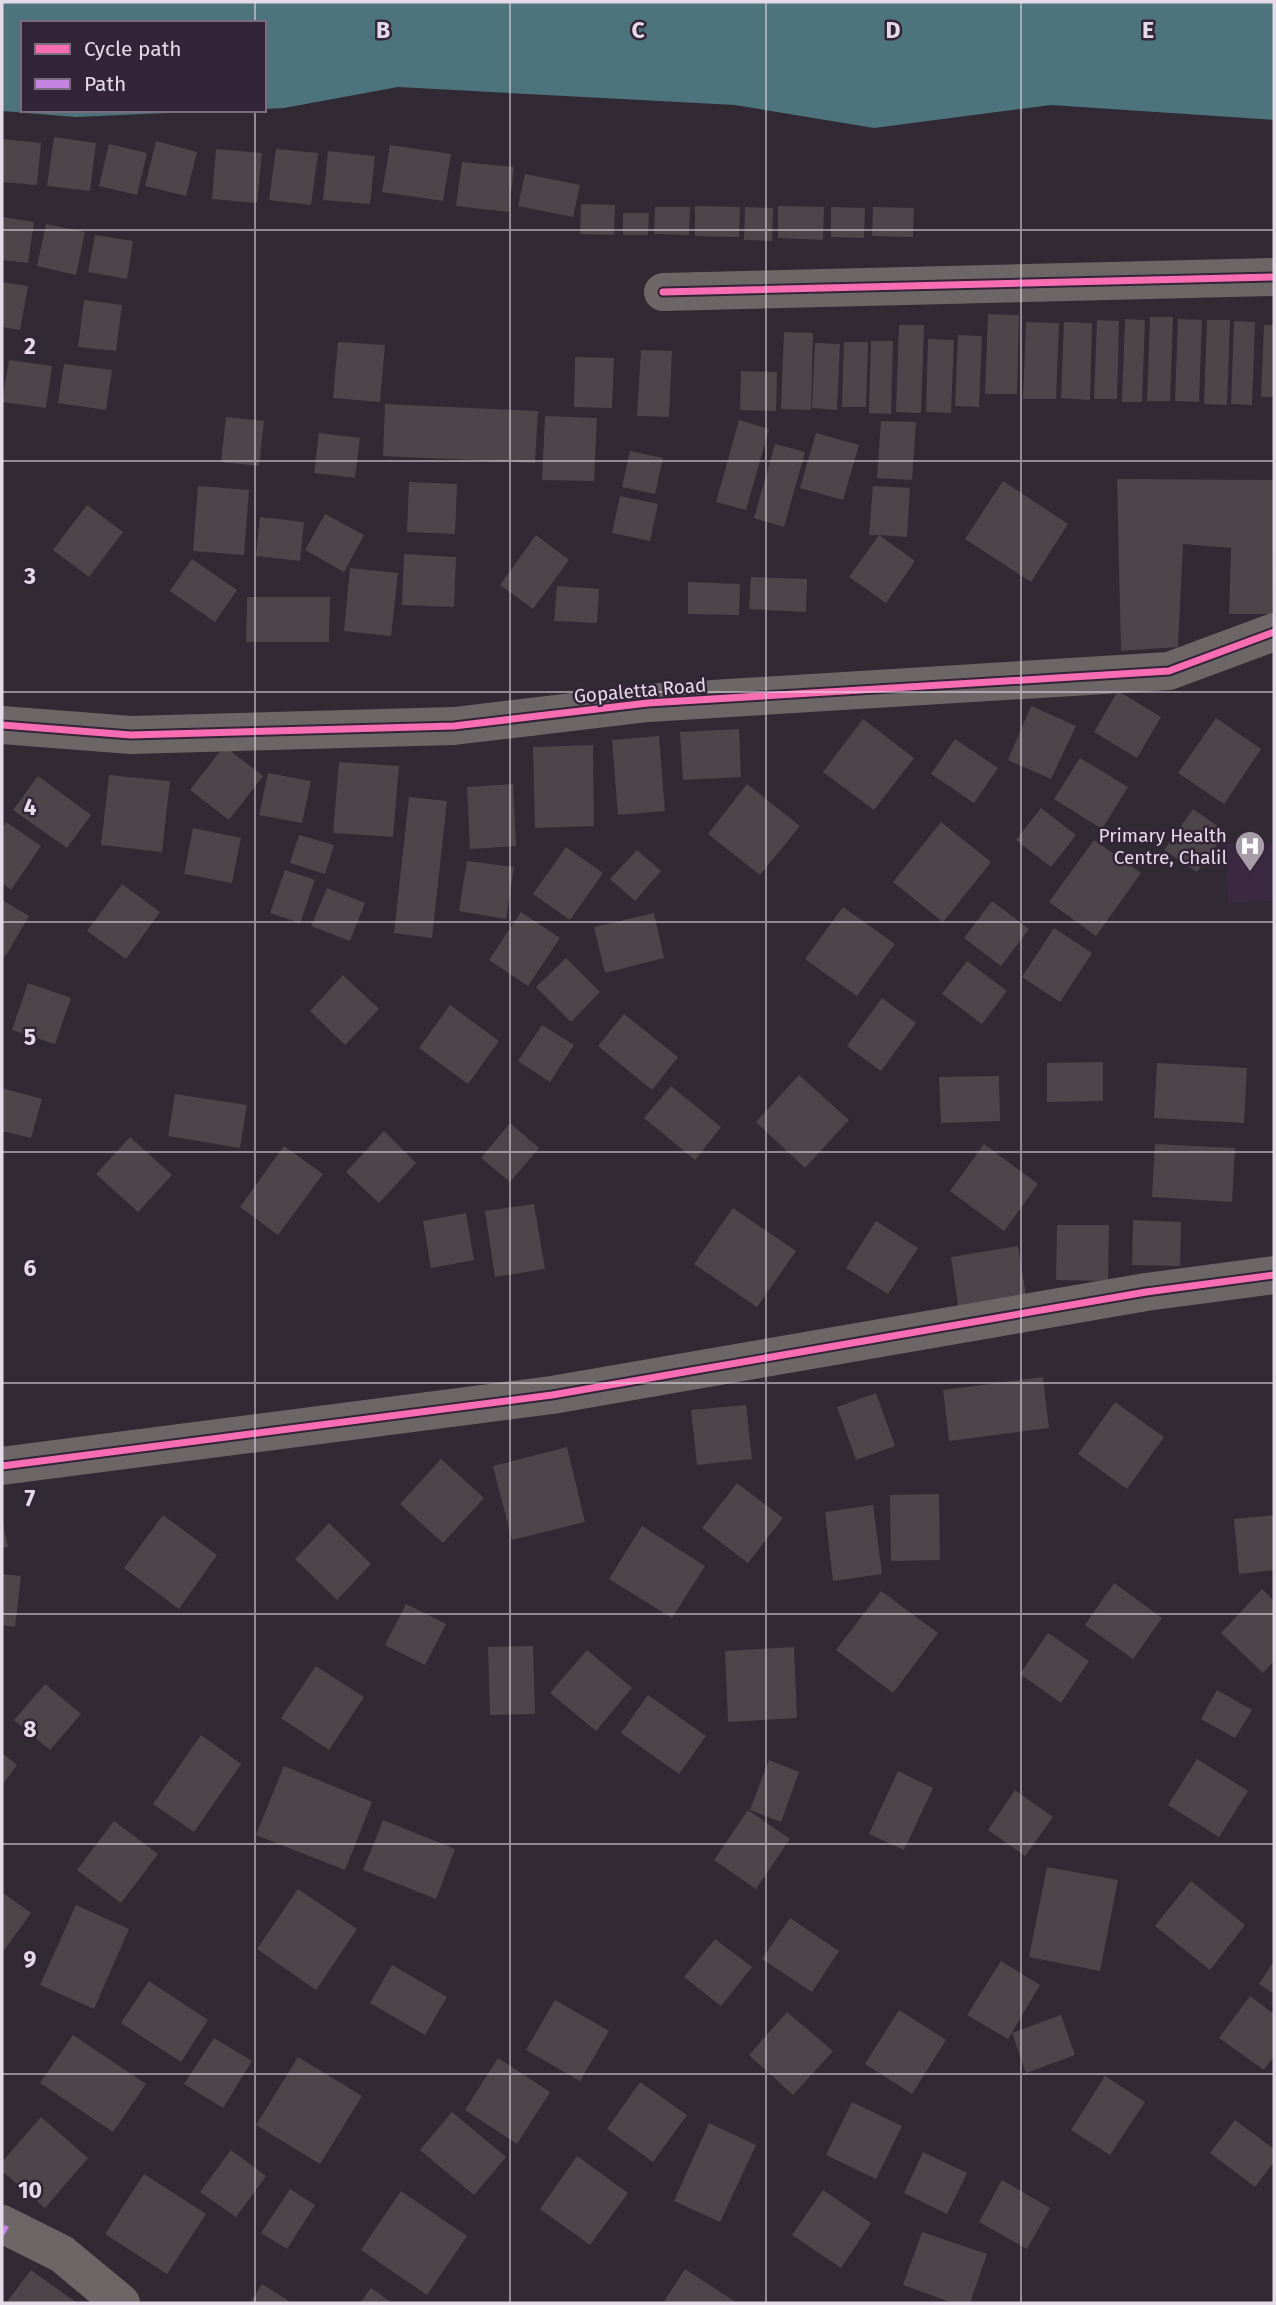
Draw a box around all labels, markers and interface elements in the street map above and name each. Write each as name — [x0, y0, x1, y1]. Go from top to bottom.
text: B — [376, 16, 390, 44]
text: C — [631, 16, 645, 44]
text: D — [886, 16, 901, 44]
text: E — [1142, 16, 1154, 44]
legend — [21, 21, 266, 112]
text: Cycle path — [84, 36, 182, 62]
text: Path — [84, 71, 126, 97]
text: 2 — [24, 332, 36, 360]
text: 3 — [23, 562, 36, 590]
street label: Gopaletta Road — [573, 673, 707, 708]
text: 4 — [24, 793, 37, 821]
place label: Primary Health Centre, Chalil — [1099, 824, 1227, 869]
hospital icon: Primary Health Centre, Chalil — [1233, 829, 1267, 873]
text: 5 — [24, 1023, 36, 1051]
text: 6 — [24, 1254, 37, 1282]
text: 7 — [25, 1484, 36, 1512]
text: 8 — [23, 1715, 37, 1743]
text: 9 — [24, 1945, 37, 1973]
text: 10 — [18, 2176, 42, 2204]

